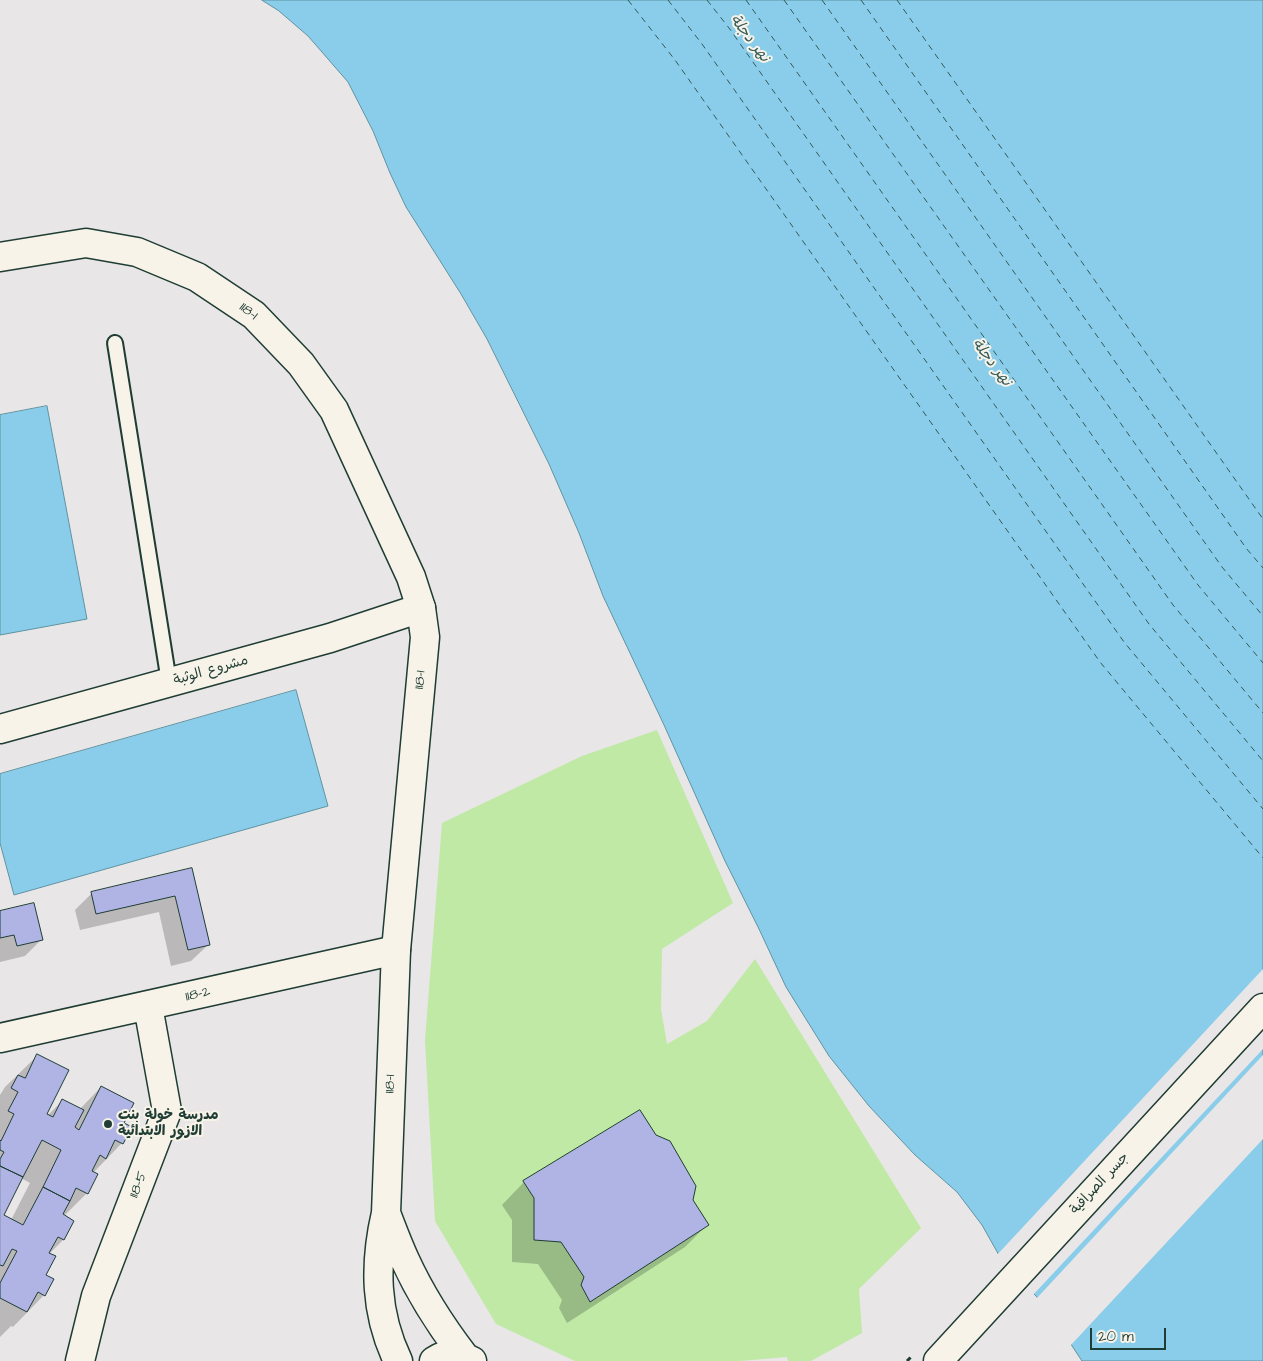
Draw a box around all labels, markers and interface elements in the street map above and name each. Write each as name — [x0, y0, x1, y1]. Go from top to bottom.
water label: نهر دجلة — [725, 12, 773, 66]
street label: 118-1 — [235, 300, 261, 324]
water label: نهر دجلة — [967, 336, 1015, 390]
street label: مشروع الوثبة — [172, 652, 250, 690]
street label: 118-1 — [412, 670, 430, 690]
street label: 118-2 — [184, 984, 212, 1006]
street label: 118-1 — [382, 1074, 400, 1094]
place label: مدرسة خولة بنت الازور الابتدائية — [118, 1108, 218, 1140]
marker: مدرسة خولة بنت الازور الابتدائية — [102, 1118, 114, 1130]
street label: جسر الصرافية — [1067, 1149, 1133, 1219]
street label: 118-5 — [126, 1169, 152, 1201]
scale bar — [1093, 1318, 1169, 1350]
text: 20 m — [1098, 1326, 1134, 1347]

